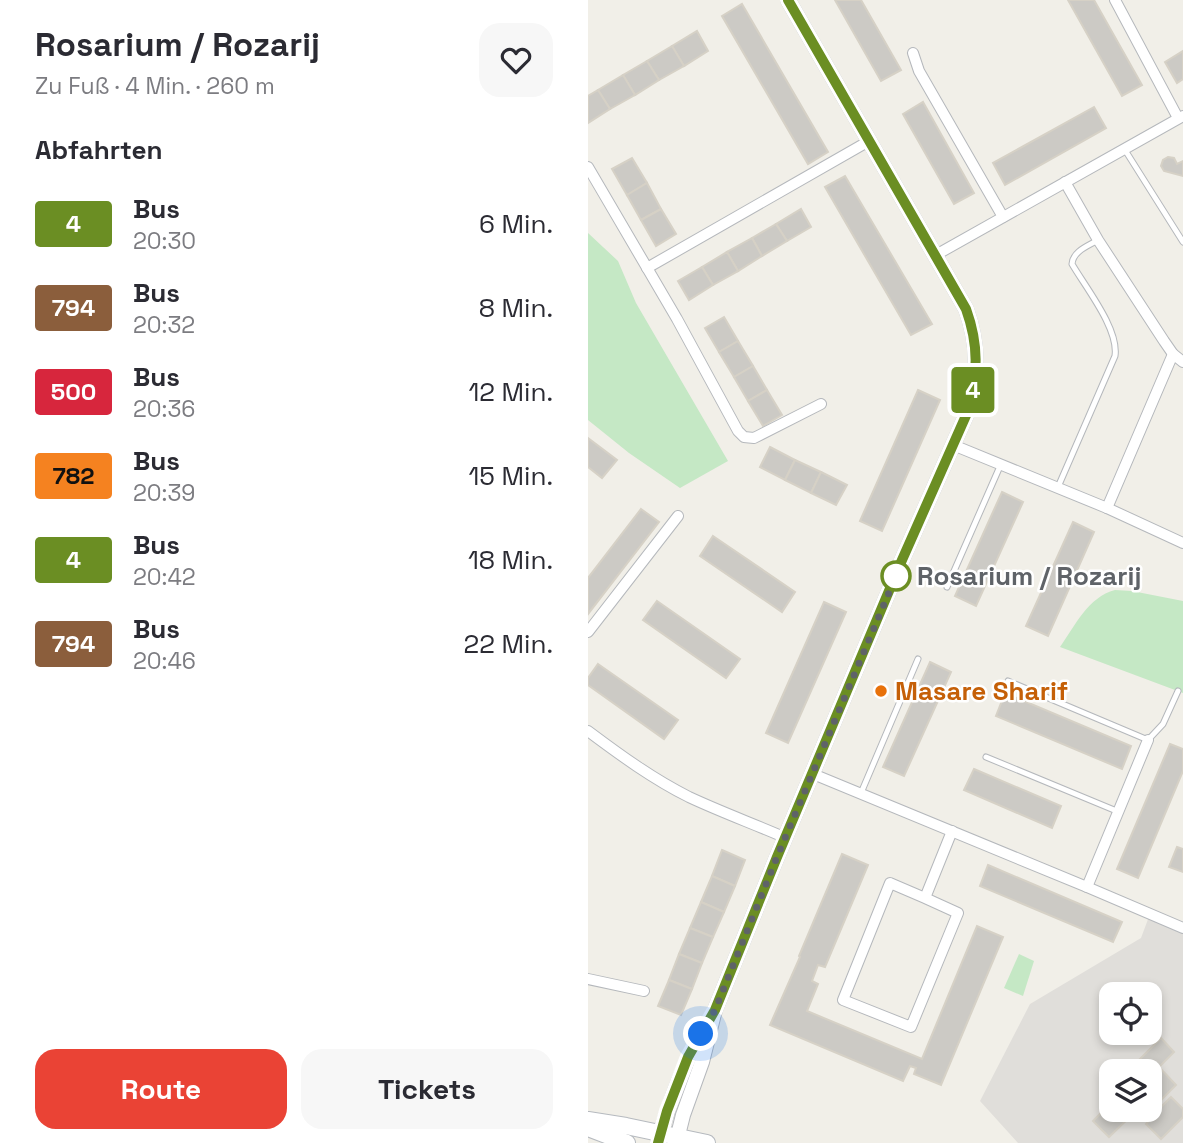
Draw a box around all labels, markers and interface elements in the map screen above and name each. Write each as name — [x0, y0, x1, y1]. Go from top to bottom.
button: heart — [479, 23, 553, 97]
text: Rosarium / Rozarij — [35, 24, 320, 66]
text: Zu Fuß · 4 Min. · 260 m — [35, 71, 275, 101]
text: Abfahrten — [35, 133, 163, 167]
text: Bus — [133, 192, 180, 226]
text: 6 Min. — [479, 207, 553, 241]
text: 4 — [66, 208, 81, 239]
text: 20:30 — [133, 226, 196, 256]
text: Bus — [133, 276, 180, 310]
text: 8 Min. — [479, 291, 553, 325]
text: 794 — [52, 292, 95, 323]
text: 20:32 — [133, 310, 195, 340]
text: Bus — [133, 360, 180, 394]
line badge: 4 — [950, 367, 996, 413]
text: 4 — [965, 374, 981, 405]
text: 12 Min. — [468, 375, 553, 409]
text: 500 — [51, 376, 96, 407]
text: 20:36 — [133, 394, 195, 424]
text: Bus — [133, 444, 180, 478]
text: 15 Min. — [468, 459, 553, 493]
text: 782 — [53, 460, 94, 491]
text: 20:39 — [133, 478, 195, 508]
text: Bus — [133, 528, 180, 562]
text: 18 Min. — [468, 543, 553, 577]
text: 4 — [66, 544, 81, 575]
place label: Rosarium / Rozarij — [917, 559, 1141, 593]
marker: Rosarium / Rozarij — [881, 561, 911, 591]
text: 20:42 — [133, 562, 196, 592]
text: Bus — [133, 612, 180, 646]
text: 22 Min. — [464, 627, 553, 661]
text: 794 — [52, 628, 95, 659]
text: 20:46 — [133, 646, 196, 676]
place label: Masare Sharif — [895, 674, 1068, 708]
marker: Masare Sharif — [873, 683, 889, 699]
map controls — [1099, 982, 1162, 1122]
button: locate — [1099, 982, 1162, 1045]
your location — [683, 1016, 718, 1051]
button: Route — [35, 1049, 287, 1129]
button: Tickets — [301, 1049, 553, 1129]
button: layers — [1099, 1059, 1162, 1122]

